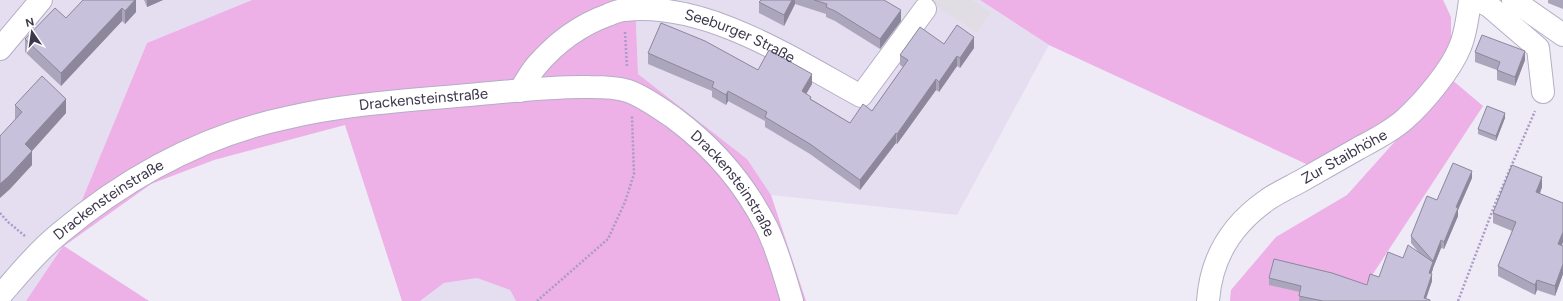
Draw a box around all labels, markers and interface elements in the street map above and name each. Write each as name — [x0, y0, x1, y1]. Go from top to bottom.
street label: Seeburger Straße — [683, 5, 798, 67]
north arrow — [12, 12, 52, 52]
text: N — [24, 15, 35, 30]
street label: Drackensteinstraße — [358, 84, 489, 114]
street label: Zur Staibhöhe — [1298, 125, 1390, 188]
street label: Drackensteinstraße — [687, 126, 779, 239]
street label: Drackensteinstraße — [50, 156, 167, 244]

